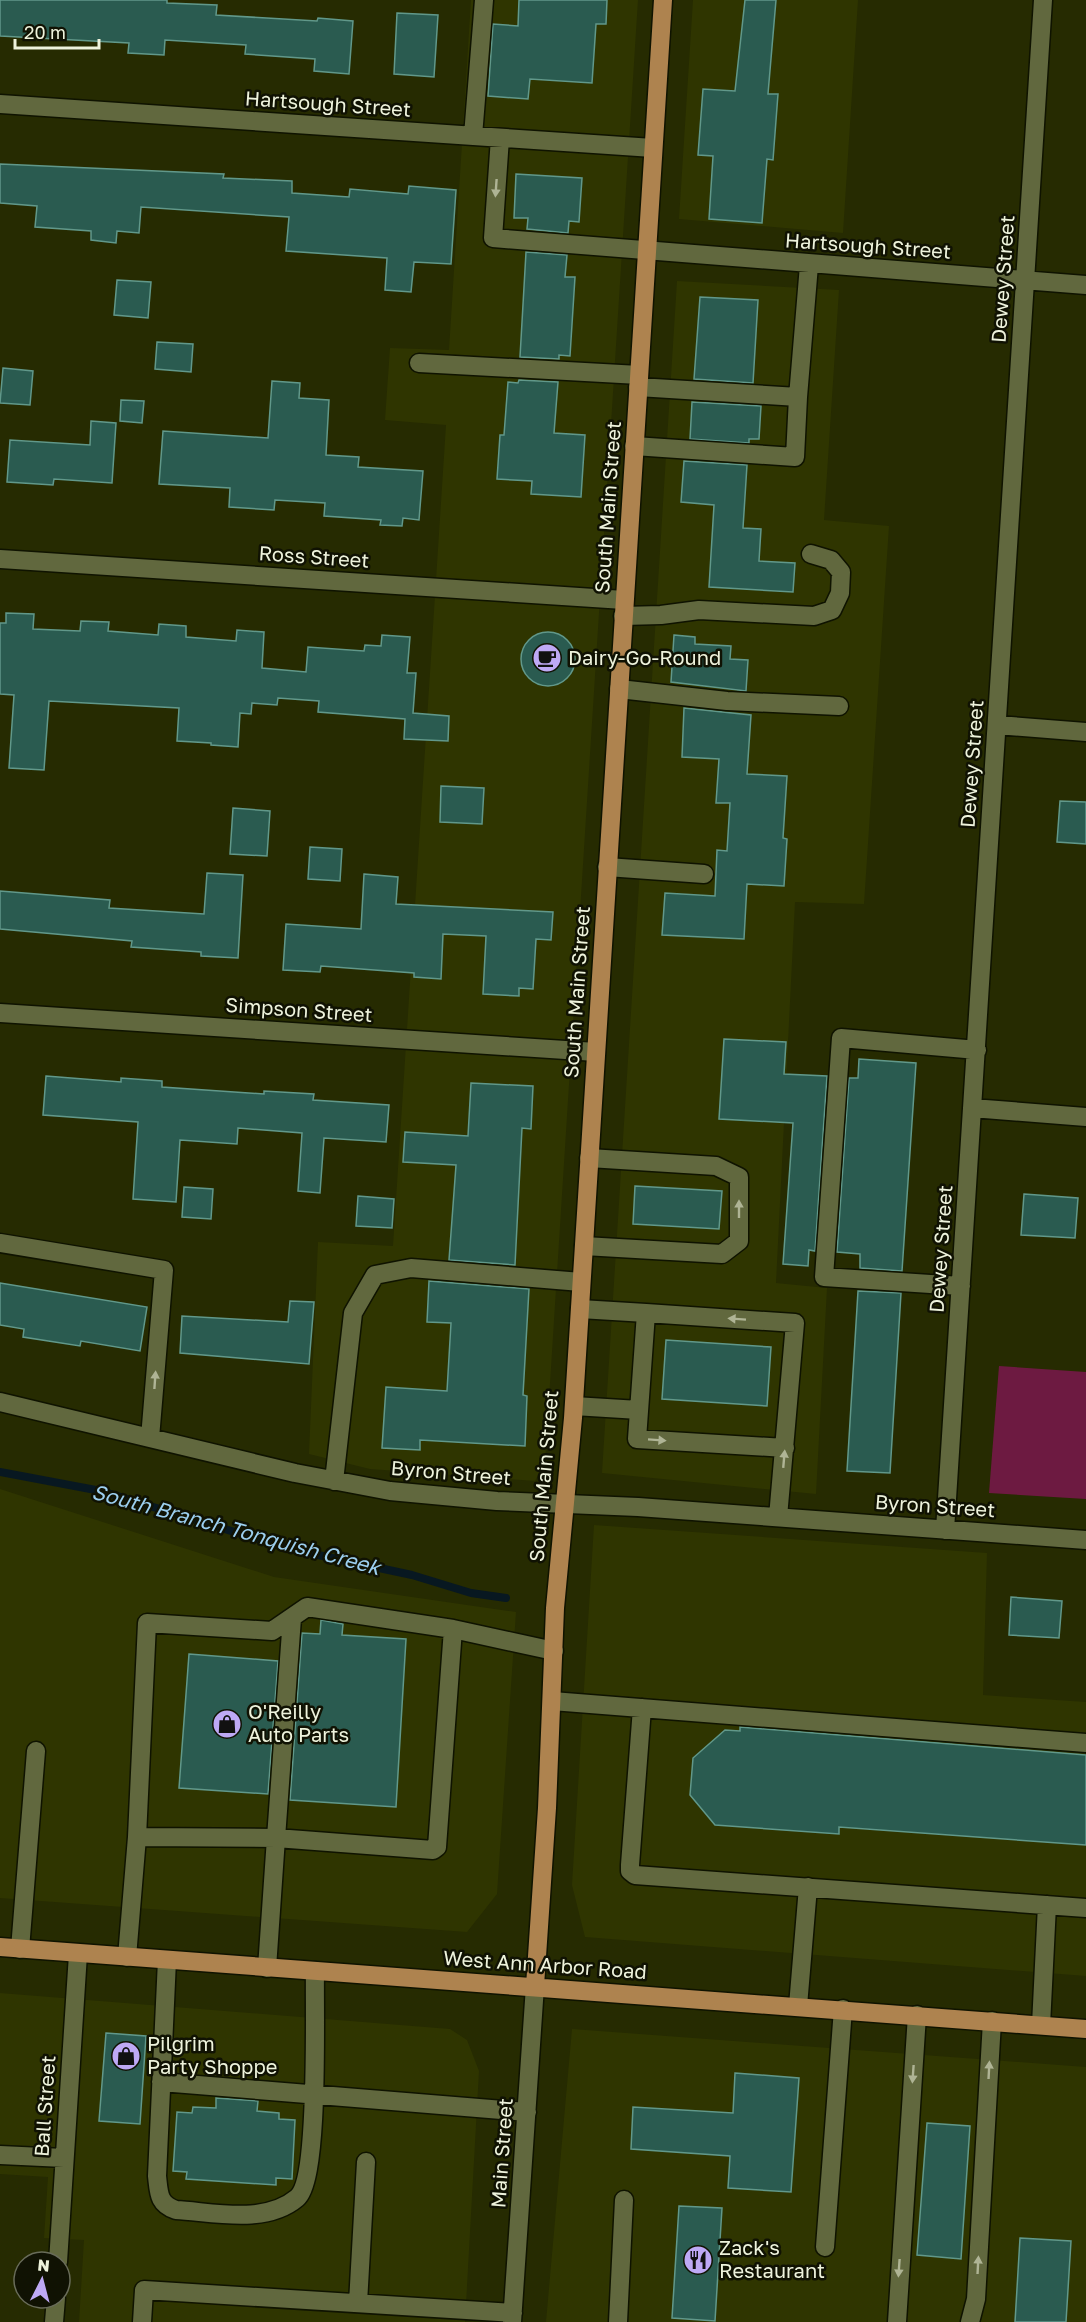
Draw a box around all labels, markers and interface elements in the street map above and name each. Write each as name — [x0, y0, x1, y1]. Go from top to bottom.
scale bar — [15, 12, 99, 50]
text: 20 m — [24, 21, 66, 43]
street label: Hartsough Street — [244, 85, 412, 121]
one-way arrow — [492, 178, 501, 197]
street label: Dewey Street — [986, 214, 1018, 344]
street label: Hartsough Street — [784, 227, 952, 263]
street label: South Main Street — [589, 420, 625, 594]
street label: Ross Street — [258, 540, 370, 572]
cafe icon: Dairy-Go-Round — [531, 642, 563, 674]
place label: Dairy-Go-Round — [568, 645, 721, 669]
street label: Dewey Street — [955, 699, 987, 829]
street label: South Main Street — [558, 905, 594, 1079]
street label: Simpson Street — [225, 992, 373, 1026]
street label: Dewey Street — [924, 1184, 956, 1314]
one-way arrow — [734, 1200, 744, 1219]
one-way arrow — [727, 1315, 746, 1324]
one-way arrow — [150, 1370, 160, 1389]
street label: South Main Street — [524, 1389, 562, 1563]
one-way arrow — [648, 1435, 667, 1445]
one-way arrow — [779, 1450, 789, 1469]
street label: Byron Street — [390, 1455, 512, 1489]
water label: South Branch Tonquish Creek — [89, 1478, 385, 1581]
street label: Byron Street — [874, 1489, 996, 1521]
place label: O'Reilly Auto Parts — [248, 1699, 349, 1746]
shop icon: O'Reilly Auto Parts — [211, 1708, 243, 1740]
street label: West Ann Arbor Road — [443, 1945, 648, 1983]
place label: Pilgrim Party Shoppe — [147, 2031, 277, 2078]
shop icon: Pilgrim Party Shoppe — [110, 2040, 142, 2072]
street label: Ball Street — [28, 2054, 60, 2157]
one-way arrow — [984, 2060, 994, 2079]
one-way arrow — [908, 2064, 917, 2083]
street label: Main Street — [485, 2097, 517, 2209]
place label: Zack's Restaurant — [719, 2235, 825, 2282]
restaurant icon: Zack's Restaurant — [682, 2244, 714, 2276]
north arrow — [12, 2250, 72, 2310]
text: N — [36, 2255, 51, 2276]
one-way arrow — [974, 2255, 983, 2274]
one-way arrow — [894, 2259, 904, 2278]

